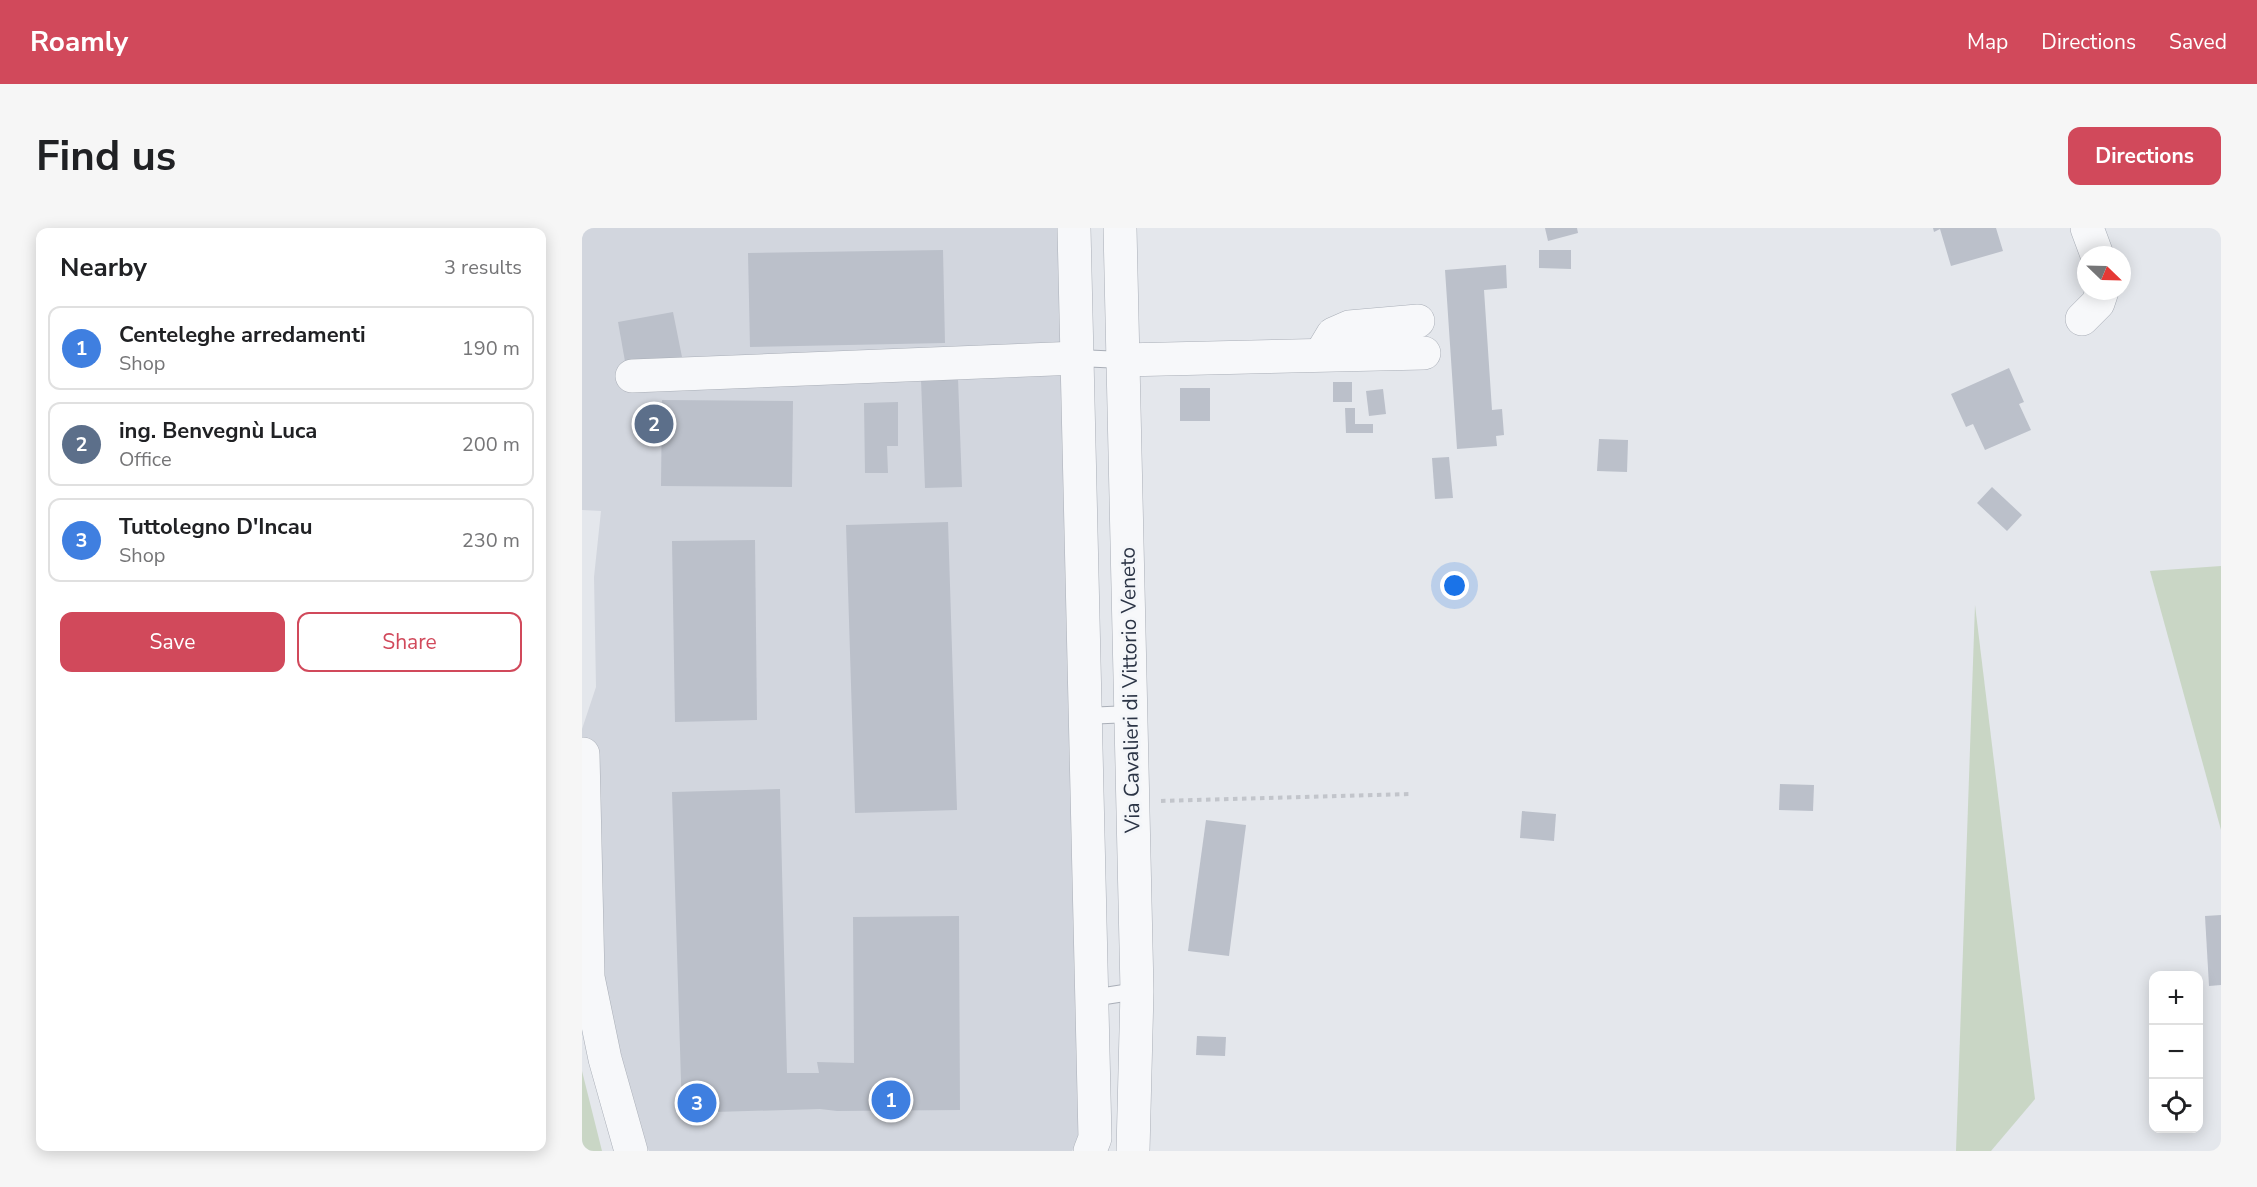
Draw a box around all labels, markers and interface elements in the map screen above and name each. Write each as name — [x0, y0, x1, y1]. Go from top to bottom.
text: Roamly — [30, 23, 128, 61]
text: Map — [1967, 28, 2008, 56]
text: Directions — [2041, 28, 2136, 56]
text: Saved — [2169, 28, 2227, 56]
button: Directions — [2068, 127, 2221, 185]
text: Find us — [36, 128, 176, 185]
north arrow — [2077, 246, 2131, 300]
text: Nearby — [60, 250, 147, 285]
text: 3 results — [444, 254, 522, 281]
text: Centeleghe arredamenti — [119, 320, 366, 350]
text: 1 — [76, 335, 88, 362]
text: 190 m — [462, 335, 520, 362]
text: Shop — [119, 350, 165, 377]
pin: 2 — [634, 402, 674, 446]
text: ing. Benvegnù Luca — [119, 416, 317, 446]
text: 2 — [76, 431, 88, 458]
text: 200 m — [462, 431, 520, 458]
text: Office — [119, 446, 172, 473]
text: Tuttolegno D'Incau — [119, 512, 312, 542]
text: 3 — [76, 527, 88, 554]
text: 230 m — [462, 527, 520, 554]
text: Shop — [119, 542, 165, 569]
street label: Via Cavalieri di Vittorio Veneto — [1114, 547, 1147, 834]
your location — [1440, 571, 1469, 600]
button: Save — [60, 612, 285, 672]
button: Share — [297, 612, 522, 672]
map controls — [2149, 971, 2203, 1133]
button: + — [2149, 971, 2203, 1025]
button: − — [2149, 1025, 2203, 1079]
pin: 1 — [872, 1078, 910, 1122]
button: locate — [2149, 1079, 2203, 1133]
pin: 3 — [678, 1080, 716, 1126]

